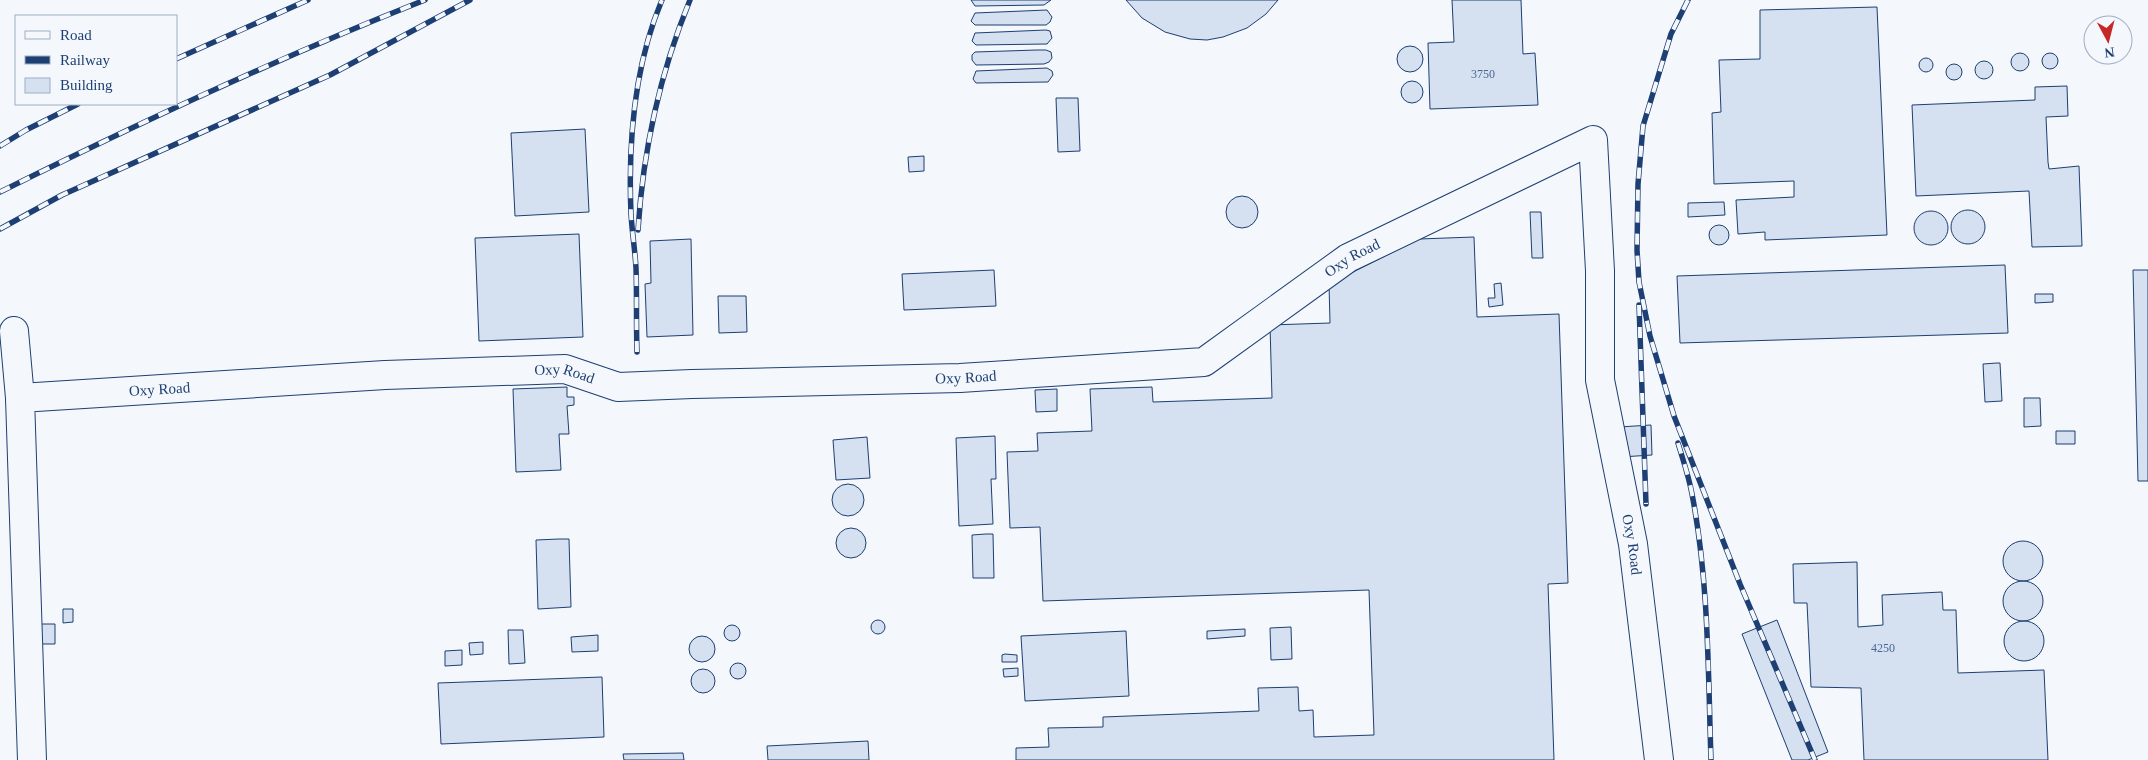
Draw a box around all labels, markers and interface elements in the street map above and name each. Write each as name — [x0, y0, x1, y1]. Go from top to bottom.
legend — [15, 15, 178, 105]
north arrow — [2083, 15, 2133, 65]
text: Road — [60, 27, 92, 43]
text: N — [2104, 44, 2115, 60]
text: Railway — [60, 52, 110, 68]
house number: 3750 — [1471, 67, 1495, 81]
text: Building — [60, 77, 113, 93]
street label: Oxy Road — [1321, 236, 1383, 280]
street label: Oxy Road — [534, 361, 597, 387]
street label: Oxy Road — [935, 368, 997, 387]
street label: Oxy Road — [128, 379, 191, 399]
street label: Oxy Road — [1619, 513, 1645, 576]
house number: 4250 — [1871, 641, 1895, 655]

